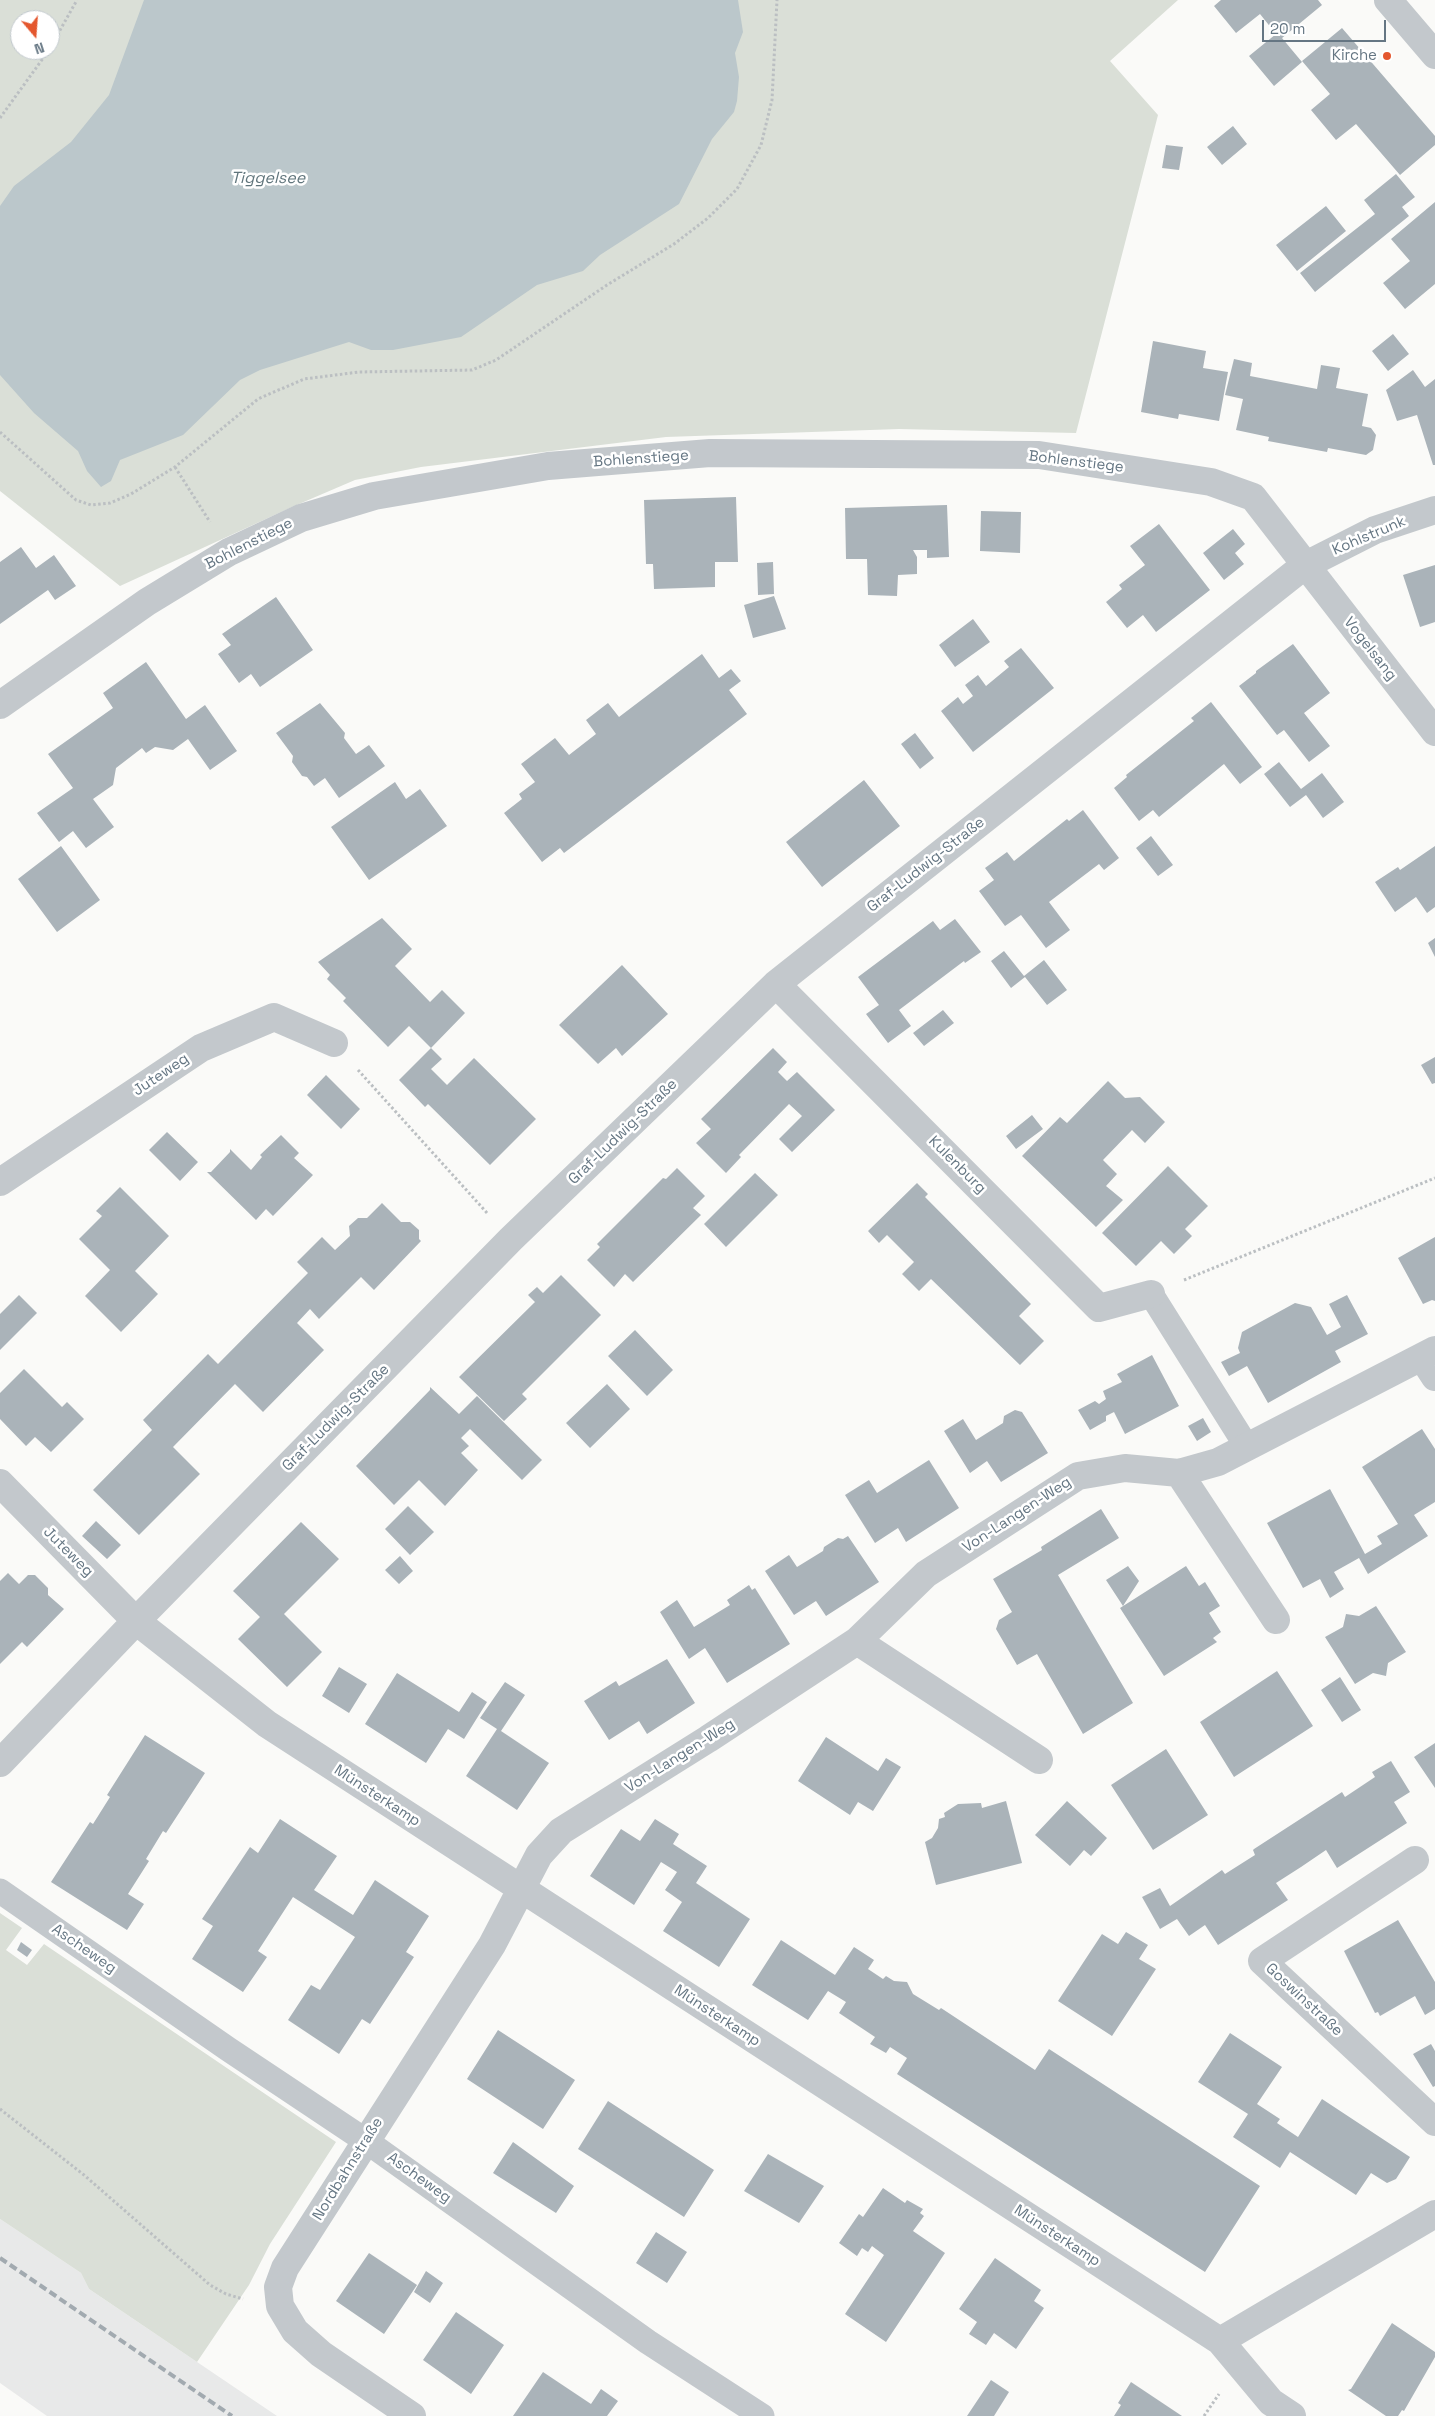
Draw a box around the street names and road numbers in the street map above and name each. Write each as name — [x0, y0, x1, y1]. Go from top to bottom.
street label: Bohlenstiege — [593, 447, 689, 471]
street label: Bohlenstiege — [1027, 447, 1125, 477]
street label: Kohlstrunk — [1330, 513, 1408, 559]
street label: Bohlenstiege — [202, 514, 296, 574]
street label: Vogelsang — [1340, 614, 1400, 684]
street label: Graf-Ludwig-Straße — [864, 814, 988, 916]
street label: Juteweg — [130, 1050, 192, 1100]
street label: Graf-Ludwig-Straße — [565, 1075, 681, 1189]
street label: Kulenburg — [925, 1133, 989, 1197]
street label: Graf-Ludwig-Straße — [279, 1361, 393, 1475]
street label: Von-Langen-Weg — [959, 1473, 1075, 1557]
street label: Juteweg — [39, 1523, 97, 1581]
street label: Von-Langen-Weg — [622, 1715, 738, 1797]
street label: Münsterkamp — [330, 1761, 424, 1831]
street label: Ascheweg — [48, 1920, 120, 1978]
street label: Goswinstraße — [1262, 1960, 1346, 2040]
street label: Münsterkamp — [670, 1981, 764, 2051]
street label: Nordbahnstraße — [309, 2114, 387, 2224]
street label: Ascheweg — [384, 2149, 454, 2207]
street label: Münsterkamp — [1010, 2201, 1104, 2271]

